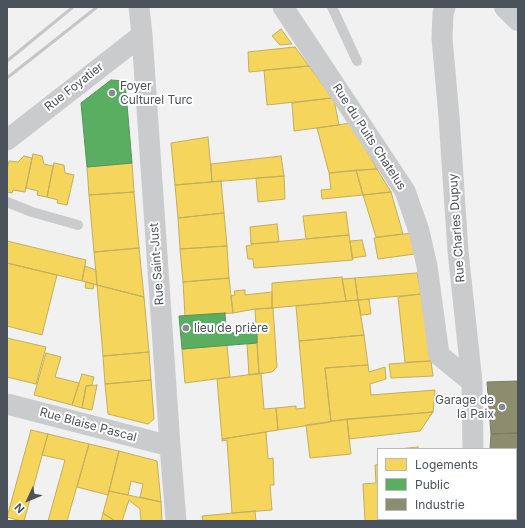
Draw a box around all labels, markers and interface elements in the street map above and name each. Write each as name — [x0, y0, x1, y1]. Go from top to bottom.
street label: Rue Foyatier — [42, 60, 106, 114]
place label: Foyer Culturel Turc — [120, 79, 193, 107]
street label: Rue du Puits Chatelus — [329, 81, 409, 193]
marker: Foyer Culturel Turc — [107, 88, 117, 98]
street label: Rue Charles Dupuy — [446, 173, 468, 283]
street label: Rue Saint-Just — [147, 222, 167, 306]
place label: lieu de prière — [194, 321, 268, 335]
marker: lieu de prière — [181, 323, 191, 333]
place label: Garage de la Paix — [435, 393, 494, 421]
marker: Garage de la Paix — [497, 402, 507, 412]
street label: Rue Blaise Pascal — [38, 405, 138, 445]
legend — [377, 448, 517, 520]
text: Logements — [415, 457, 478, 472]
text: Public — [415, 477, 450, 492]
north arrow — [8, 480, 48, 520]
text: Industrie — [415, 497, 465, 512]
text: N — [11, 500, 27, 516]

